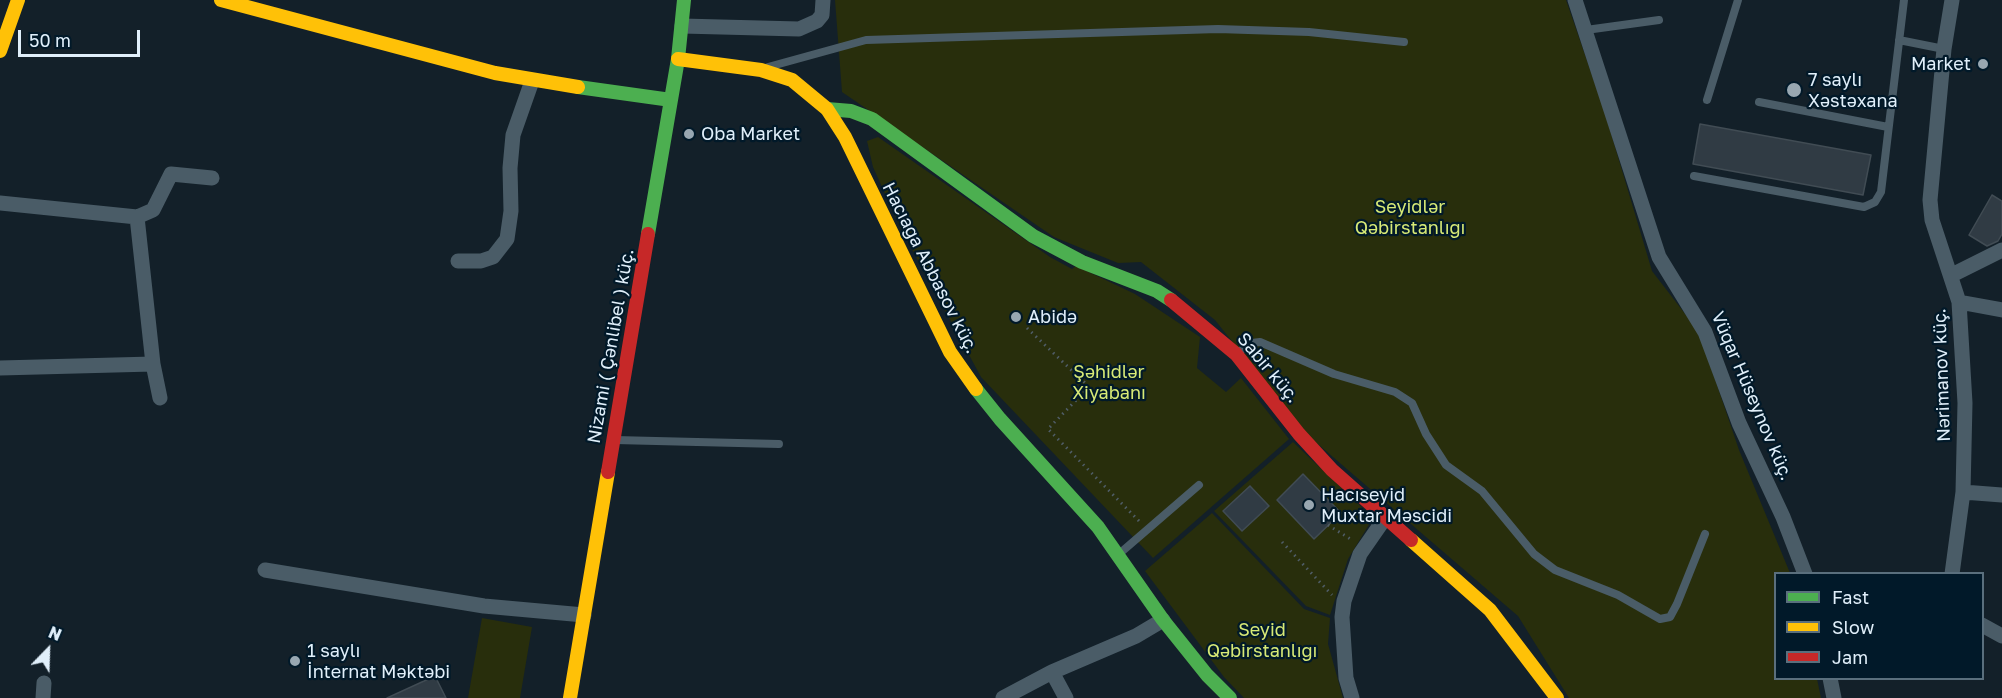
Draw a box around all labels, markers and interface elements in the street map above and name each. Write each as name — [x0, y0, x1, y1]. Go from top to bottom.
scale bar — [21, 18, 142, 56]
text: 50 m — [29, 29, 71, 51]
place label: Market — [1911, 53, 1971, 75]
marker: Market — [1976, 57, 1990, 71]
place label: 7 saylı Xəstəxana — [1808, 69, 1898, 112]
marker: 7 saylı Xəstəxana — [1785, 81, 1803, 99]
place label: Oba Market — [701, 123, 800, 145]
marker: Oba Market — [682, 127, 696, 141]
street label: Hacıağa Abbasov küç. — [877, 179, 983, 357]
park label: Seyidlər Qəbirstanlığı — [1355, 196, 1465, 238]
street label: Nizami ( Çənlibel ) küç. — [583, 247, 639, 445]
place label: Abidə — [1028, 306, 1077, 328]
street label: Vüqar Hüseynov küç. — [1707, 308, 1797, 484]
street label: Nərimanov küç. — [1929, 308, 1955, 442]
marker: Abidə — [1009, 310, 1023, 324]
street label: Sabir küç. — [1232, 328, 1304, 408]
park label: Şəhidlər Xiyabanı — [1072, 361, 1146, 404]
place label: Hacıseyid Muxtar Məscidi — [1321, 484, 1452, 526]
marker: Hacıseyid Muxtar Məscidi — [1302, 498, 1316, 512]
legend — [1774, 572, 1984, 680]
text: Fast — [1832, 586, 1869, 608]
text: Slow — [1832, 616, 1874, 638]
park label: Seyid Qəbirstanlığı — [1207, 619, 1317, 662]
north arrow — [18, 620, 78, 680]
text: N — [46, 622, 65, 645]
place label: 1 saylı İnternat Məktəbi — [307, 640, 450, 682]
text: Jam — [1832, 646, 1868, 668]
marker: 1 saylı İnternat Məktəbi — [288, 654, 302, 668]

